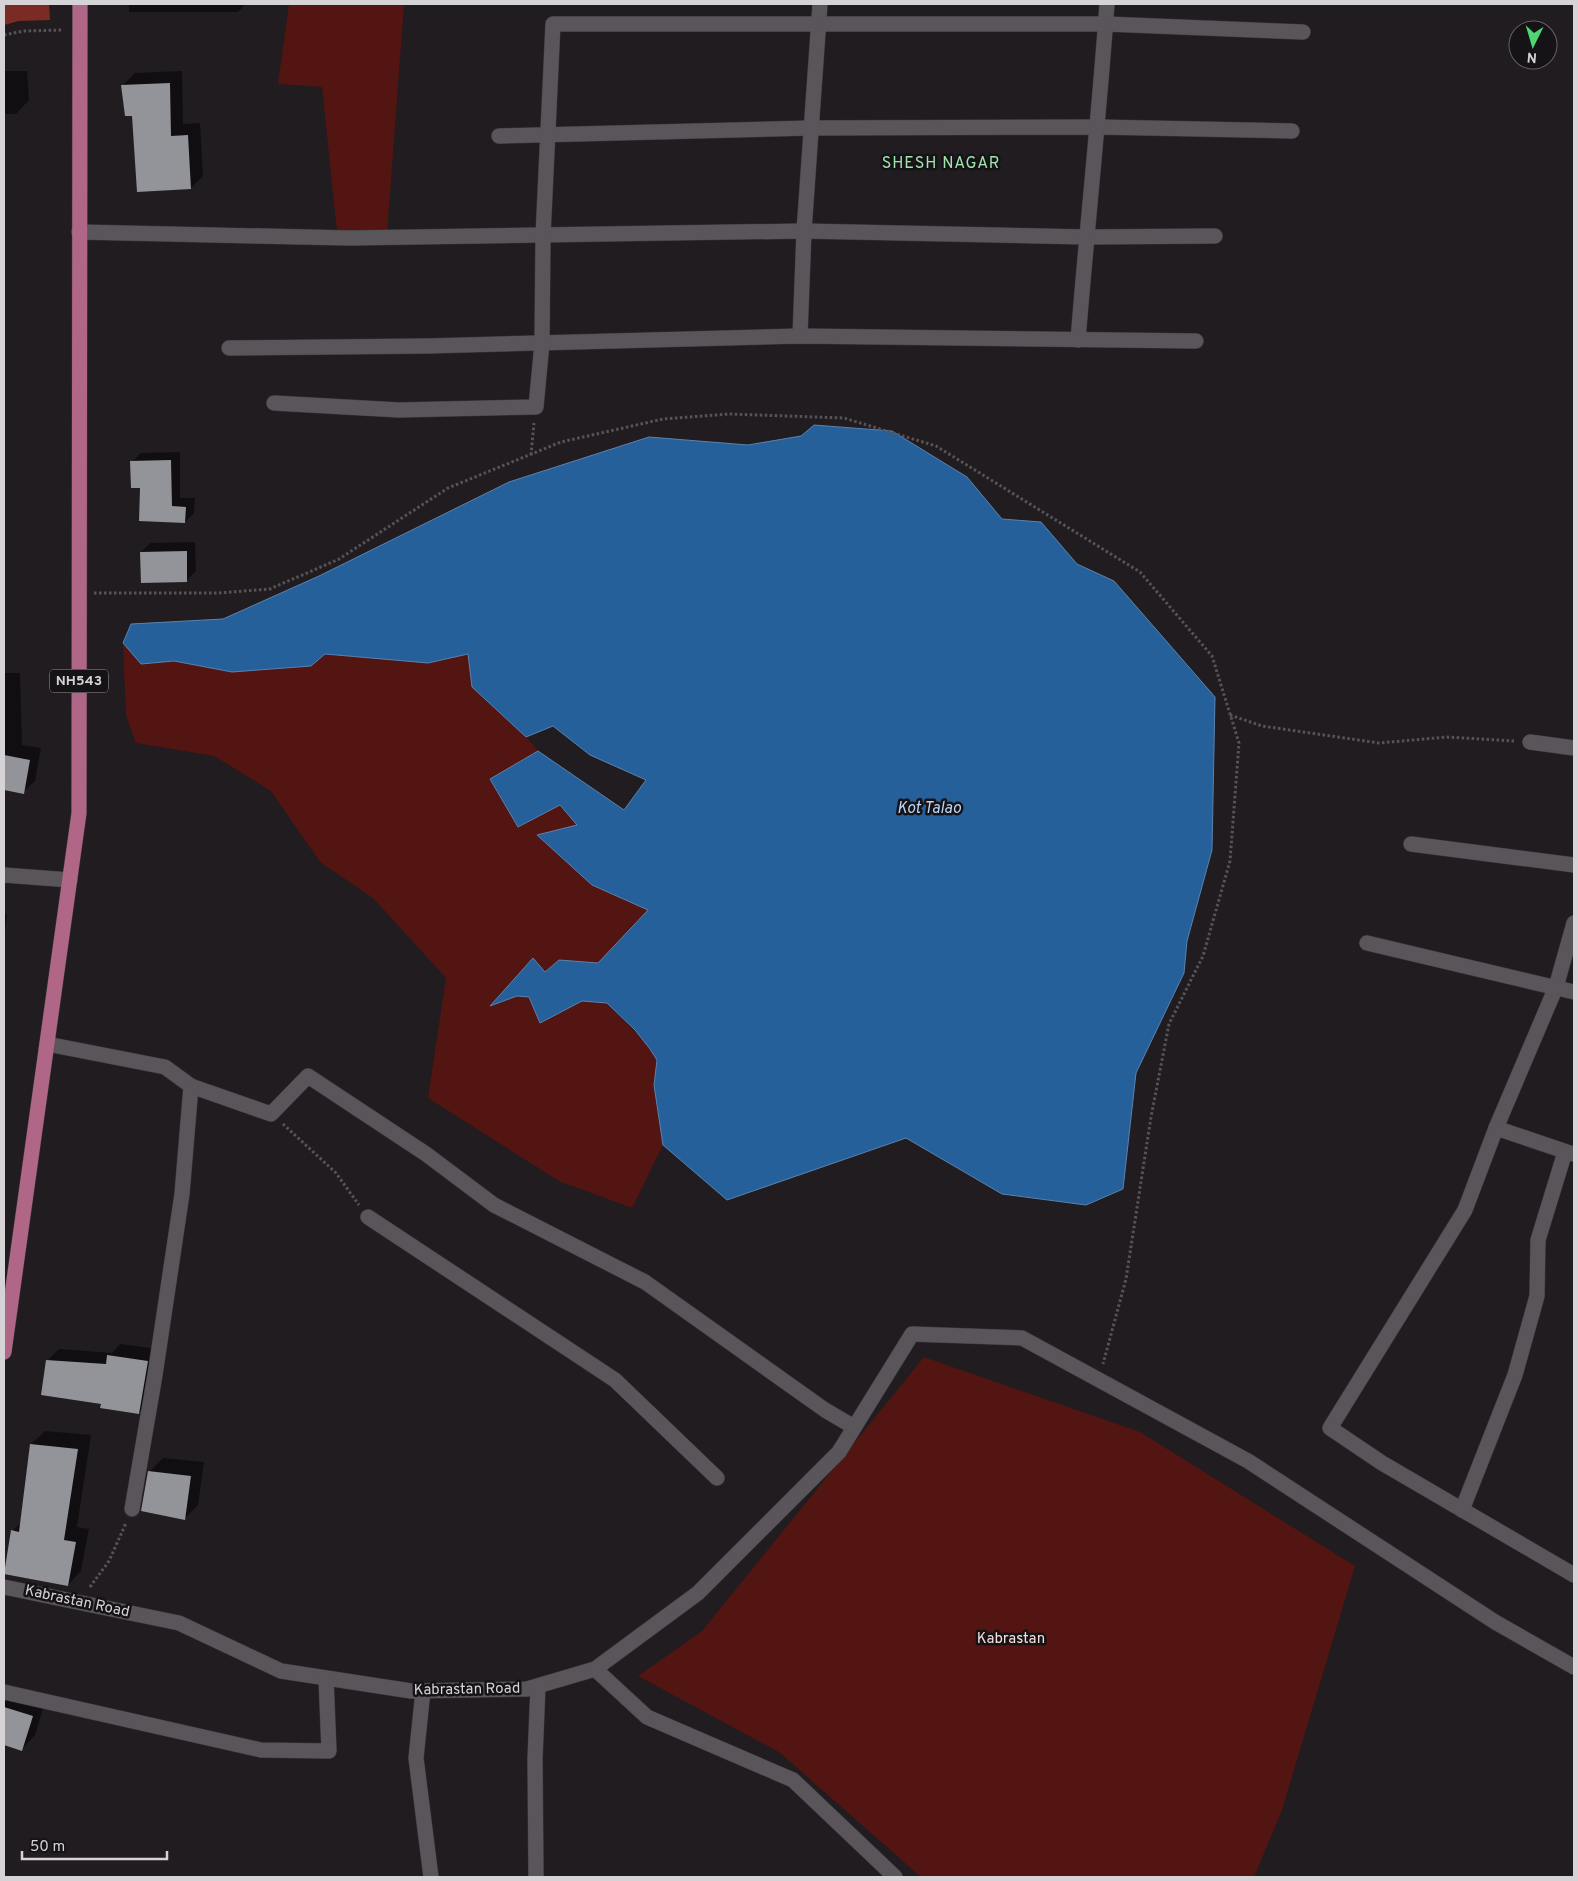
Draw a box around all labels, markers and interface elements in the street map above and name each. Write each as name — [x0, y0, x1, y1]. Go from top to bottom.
north arrow — [1508, 20, 1558, 70]
text: N — [1526, 48, 1538, 65]
district label: SHESH NAGAR — [882, 154, 1000, 174]
road number: NH543 — [50, 669, 108, 692]
water label: Kot Talao — [897, 799, 961, 819]
street label: Kabrastan Road — [23, 1582, 131, 1622]
park label: Kabrastan — [977, 1630, 1045, 1649]
street label: Kabrastan Road — [414, 1680, 520, 1700]
scale bar — [22, 1828, 168, 1860]
text: 50 m — [30, 1838, 65, 1857]

